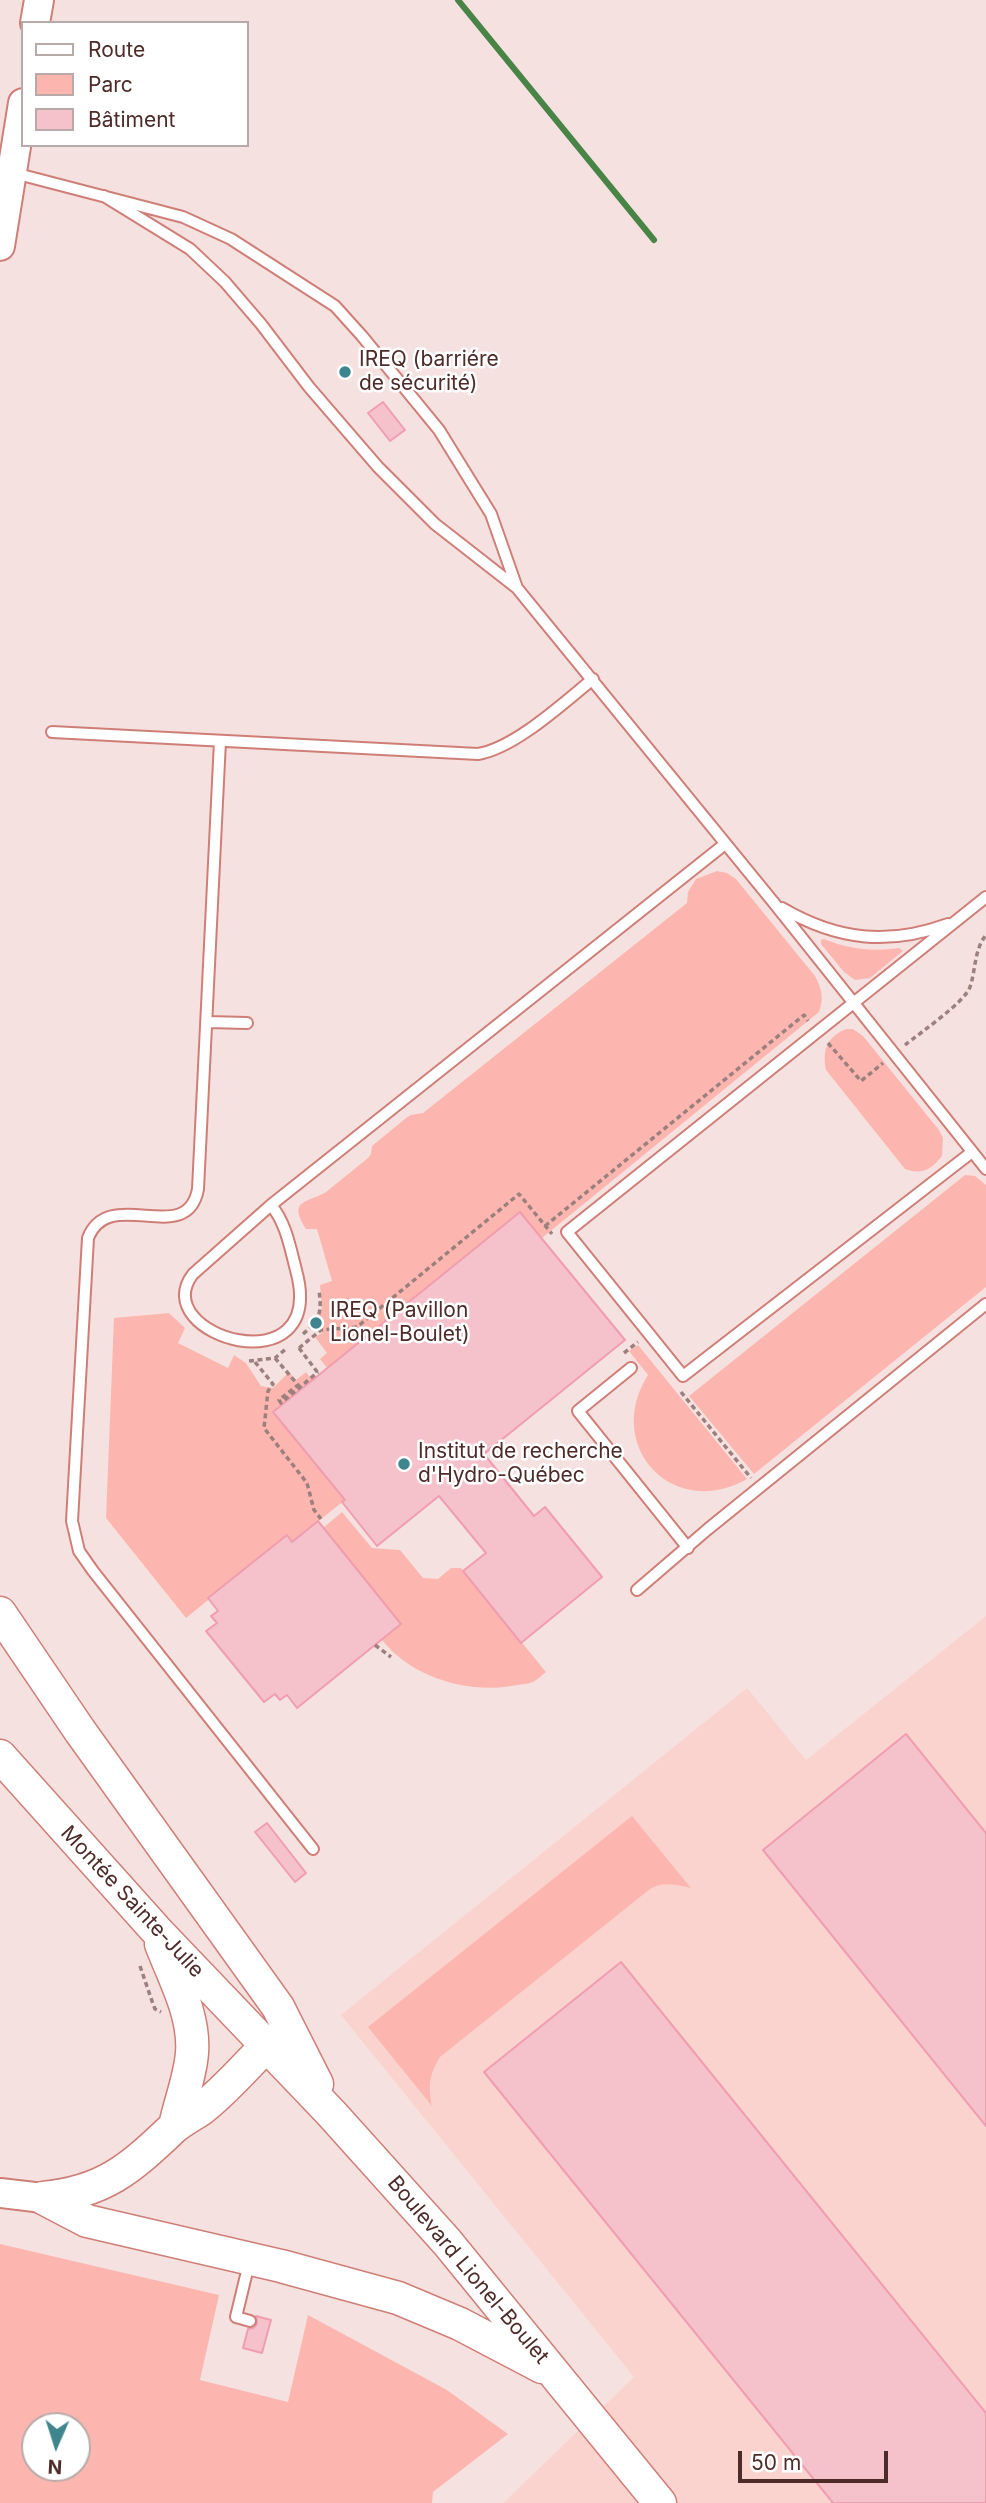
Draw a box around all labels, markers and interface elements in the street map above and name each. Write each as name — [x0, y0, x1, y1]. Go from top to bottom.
legend — [21, 21, 248, 147]
text: Route — [88, 37, 145, 62]
text: Parc — [88, 72, 133, 97]
text: Bâtiment — [88, 107, 175, 132]
place label: IREQ (barriére de sécurité) — [359, 347, 499, 397]
marker: IREQ (barriére de sécurité) — [337, 364, 353, 380]
place label: IREQ (Pavillon Lionel-Boulet) — [330, 1298, 470, 1348]
marker: IREQ (Pavillon Lionel-Boulet) — [308, 1315, 324, 1331]
place label: Institut de recherche d'Hydro-Québec — [418, 1439, 623, 1489]
marker: Institut de recherche d'Hydro-Québec — [396, 1456, 412, 1472]
street label: Montée Sainte-Julie — [55, 1821, 209, 1983]
street label: Boulevard Lionel-Boulet — [382, 2171, 554, 2369]
north arrow — [21, 2412, 91, 2482]
scale bar — [741, 2436, 892, 2480]
text: 50 m — [751, 2450, 801, 2475]
text: N — [47, 2455, 63, 2478]

